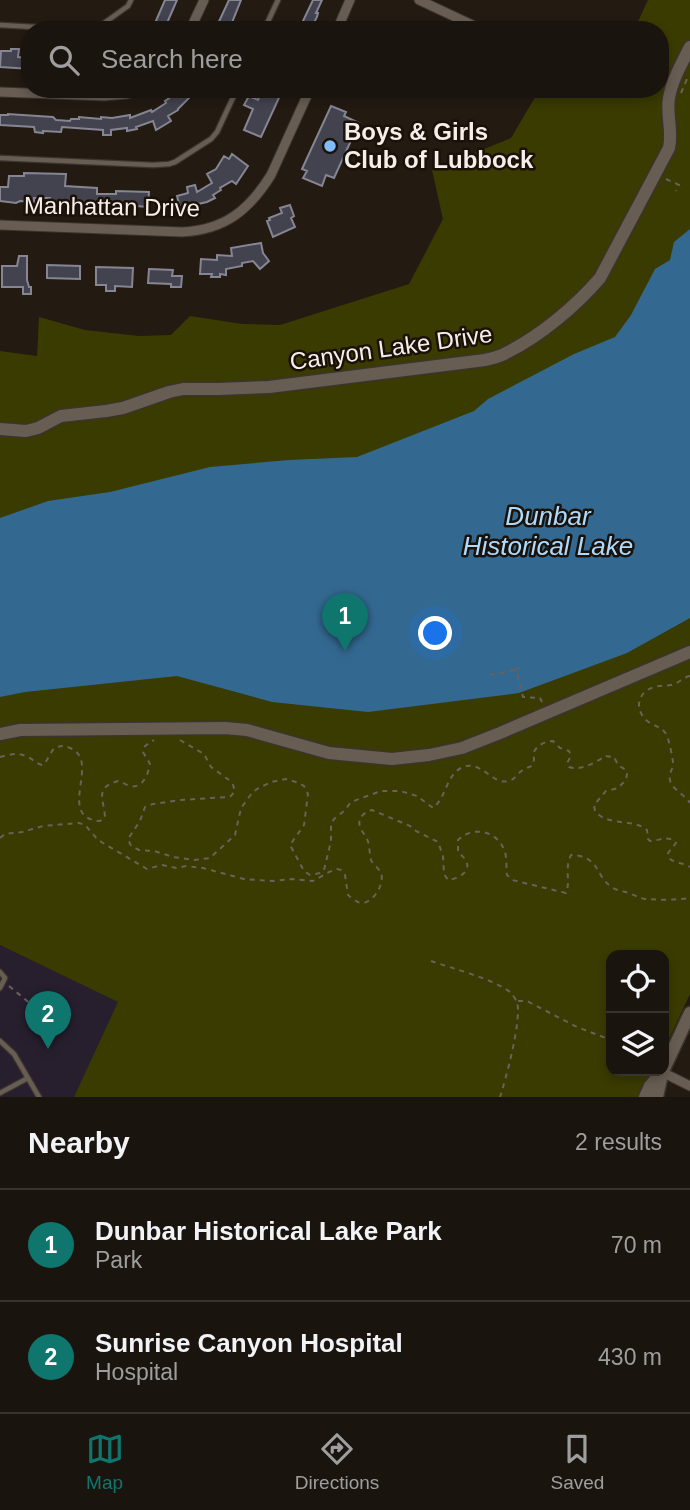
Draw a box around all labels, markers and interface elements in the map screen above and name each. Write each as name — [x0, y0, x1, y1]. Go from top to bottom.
search box — [21, 21, 669, 98]
icon: search — [45, 41, 83, 79]
text: Search here — [101, 44, 243, 74]
place label: Boys & Girls Club of Lubbock — [344, 118, 534, 173]
marker: Boys & Girls Club of Lubbock — [322, 138, 338, 154]
street label: Manhattan Drive — [24, 191, 200, 222]
street label: Canyon Lake Drive — [288, 320, 494, 375]
water label: Dunbar Historical Lake — [463, 501, 633, 561]
pin: 1 — [322, 593, 368, 651]
your location — [418, 616, 452, 650]
map controls — [606, 950, 669, 1076]
button: locate — [606, 950, 669, 1013]
pin: 2 — [25, 991, 71, 1049]
button: layers — [606, 1013, 669, 1076]
text: Nearby — [28, 1126, 130, 1159]
text: 2 results — [575, 1129, 662, 1155]
text: Dunbar Historical Lake Park — [95, 1216, 442, 1246]
text: 1 — [45, 1232, 57, 1258]
text: 70 m — [611, 1232, 662, 1258]
text: Park — [95, 1247, 142, 1273]
text: Sunrise Canyon Hospital — [95, 1328, 403, 1358]
text: 2 — [45, 1344, 57, 1370]
text: 430 m — [598, 1344, 662, 1370]
text: Hospital — [95, 1359, 178, 1385]
tab: Map — [86, 1430, 124, 1494]
tab: Directions — [295, 1430, 379, 1494]
tab: Saved — [550, 1430, 604, 1494]

